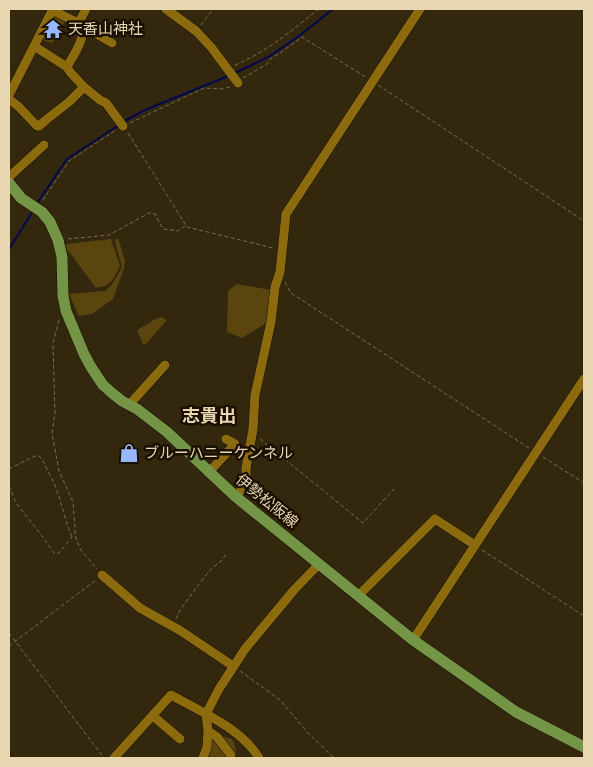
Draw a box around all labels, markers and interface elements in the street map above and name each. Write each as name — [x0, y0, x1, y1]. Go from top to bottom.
temple icon: 天香山神社 — [42, 18, 64, 40]
place label: 天香山神社 — [68, 20, 143, 38]
district label: 志貴出 — [182, 405, 236, 426]
shop icon: ブルーハニーケンネル — [118, 442, 140, 464]
place label: ブルーハニーケンネル — [144, 444, 293, 462]
street label: 伊勢松阪線 — [232, 470, 302, 532]

